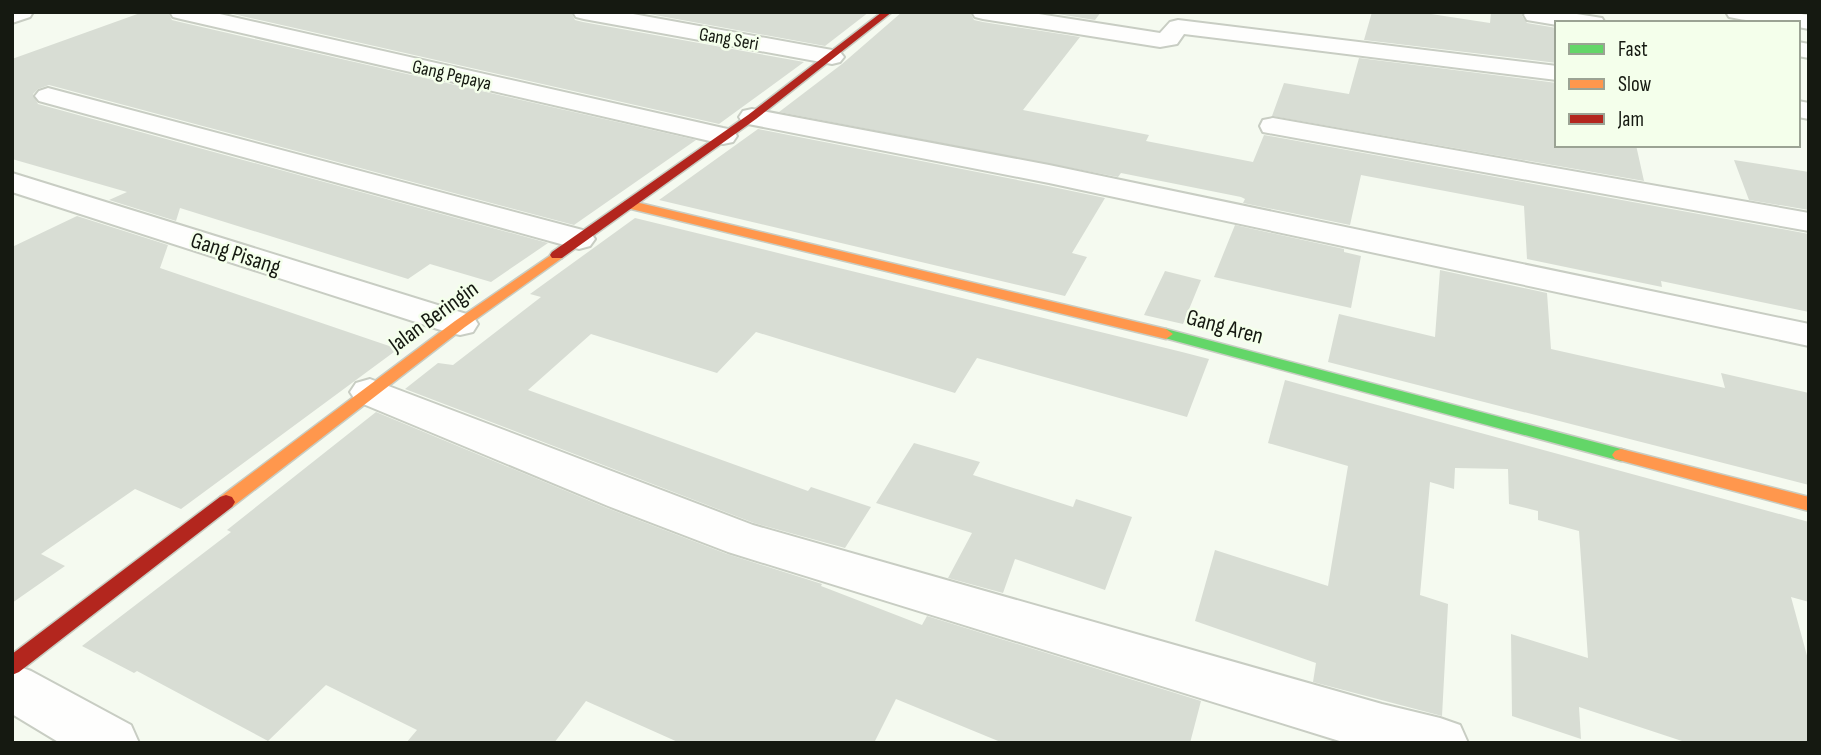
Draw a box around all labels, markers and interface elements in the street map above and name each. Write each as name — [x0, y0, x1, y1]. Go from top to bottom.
legend — [1555, 21, 1800, 147]
street label: Gang Seri — [697, 23, 760, 56]
text: Fast — [1618, 37, 1648, 62]
street label: Gang Pepaya — [410, 55, 493, 96]
text: Slow — [1618, 72, 1652, 97]
text: Jam — [1617, 107, 1644, 132]
street label: Gang Pisang — [187, 226, 284, 282]
street label: Jalan Beringin — [383, 275, 484, 359]
street label: Gang Aren — [1183, 303, 1266, 351]

